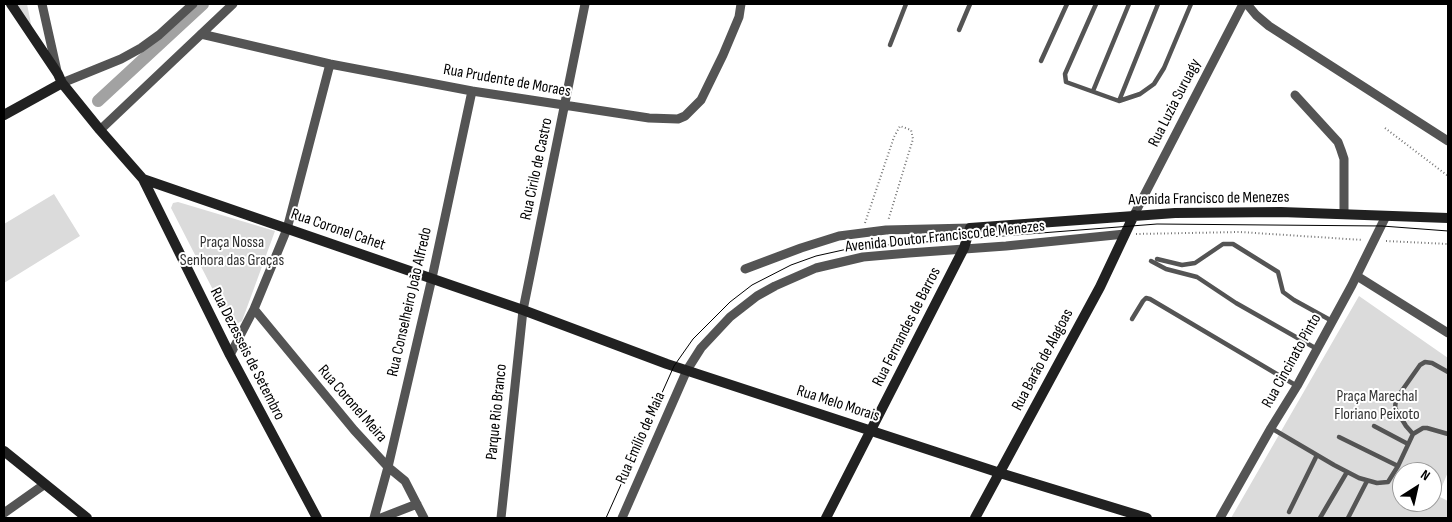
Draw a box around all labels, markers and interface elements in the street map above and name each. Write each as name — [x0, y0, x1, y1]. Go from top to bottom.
street label: Rua Luzia Suruagy — [1145, 56, 1205, 150]
street label: Rua Prudente de Moraes — [442, 60, 572, 102]
street label: Rua Cirilo de Castro — [517, 116, 557, 222]
street label: Avenida Francisco de Menezes — [1128, 188, 1290, 210]
street label: Rua Coronel Cahet — [288, 205, 388, 255]
street label: Avenida Doutor Francisco de Menezes — [844, 217, 1046, 257]
street label: Rua Conselheiro João Alfredo — [383, 225, 437, 379]
park label: Praça Nossa Senhora das Graças — [180, 233, 284, 271]
street label: Rua Fernandes de Barros — [869, 264, 945, 390]
street label: Rua Dezesseis de Setembro — [205, 285, 289, 423]
street label: Rua Barão de Alagoas — [1008, 306, 1078, 414]
street label: Rua Cincinato Pinto — [1258, 311, 1326, 411]
street label: Rua Coronel Meira — [313, 361, 391, 447]
street label: Parque Rio Branco — [482, 363, 512, 461]
street label: Rua Melo Morais — [794, 382, 882, 426]
park label: Praça Marechal Floriano Peixoto — [1334, 387, 1420, 425]
street label: Rua Emílio de Maia — [612, 389, 670, 487]
north arrow — [1392, 462, 1442, 512]
text: N — [1417, 466, 1433, 484]

